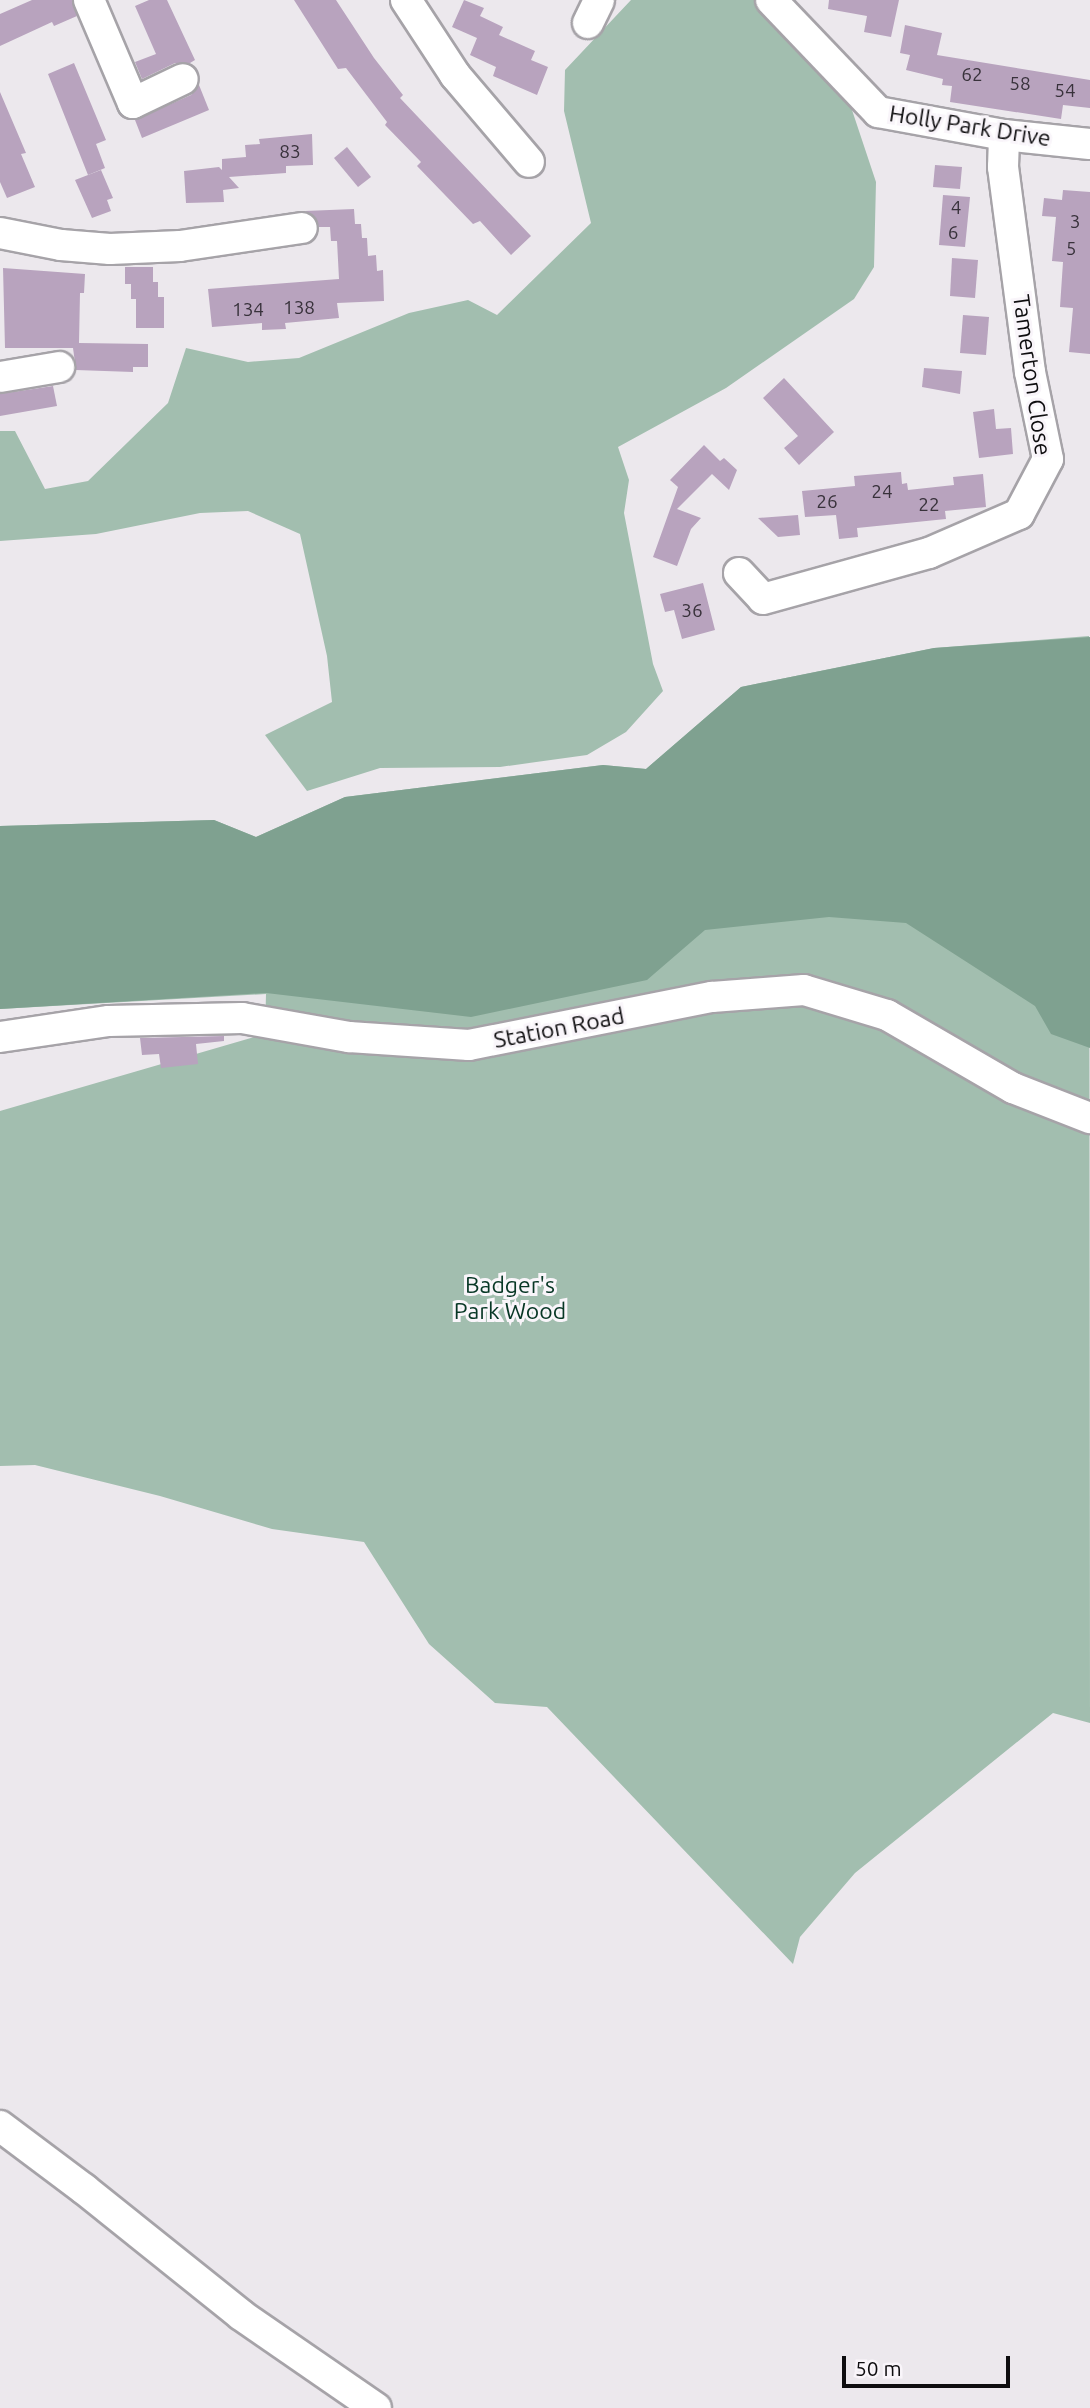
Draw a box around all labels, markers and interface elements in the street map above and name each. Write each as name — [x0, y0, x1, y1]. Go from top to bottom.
house number: 62 — [961, 64, 983, 86]
house number: 58 — [1009, 73, 1031, 95]
house number: 54 — [1054, 80, 1076, 102]
street label: Holly Park Drive — [887, 100, 1053, 152]
house number: 83 — [279, 141, 301, 163]
house number: 4 — [951, 197, 961, 219]
house number: 3 — [1070, 211, 1080, 233]
house number: 6 — [948, 222, 958, 244]
house number: 5 — [1066, 238, 1076, 260]
street label: Tamerton Close — [1007, 293, 1057, 457]
house number: 138 — [283, 297, 315, 319]
house number: 134 — [232, 299, 264, 321]
house number: 24 — [871, 481, 893, 503]
house number: 26 — [816, 491, 838, 513]
house number: 22 — [918, 494, 940, 516]
house number: 36 — [681, 600, 703, 622]
street label: Station Road — [491, 1002, 627, 1054]
park label: Badger's Park Wood — [454, 1271, 566, 1325]
scale bar — [845, 2342, 1013, 2386]
text: 50 m — [855, 2356, 902, 2380]

